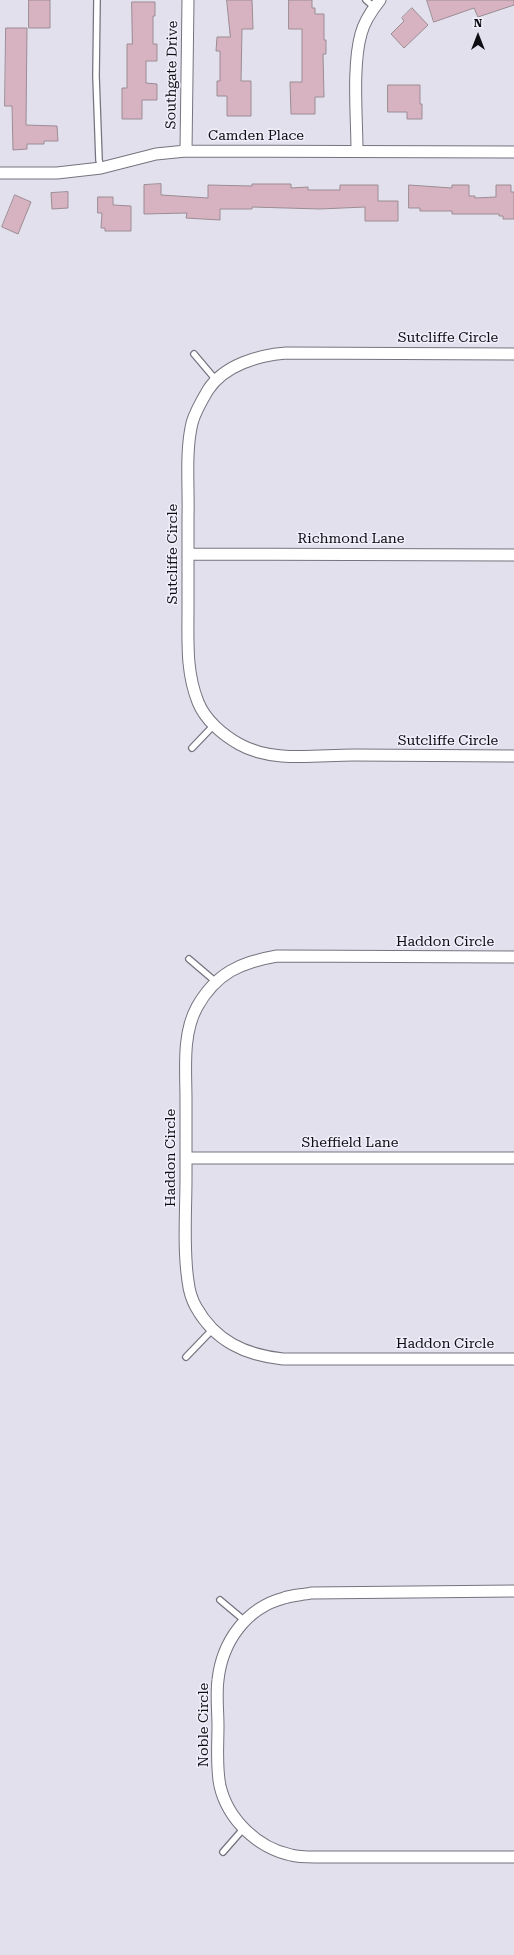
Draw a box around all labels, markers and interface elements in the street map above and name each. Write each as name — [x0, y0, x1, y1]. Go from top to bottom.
north arrow — [458, 16, 498, 56]
text: N — [474, 17, 482, 30]
street label: Southgate Drive — [163, 21, 181, 129]
street label: Camden Place — [208, 128, 304, 144]
street label: Sutcliffe Circle — [398, 330, 498, 346]
street label: Sutcliffe Circle — [165, 504, 181, 604]
street label: Richmond Lane — [297, 531, 405, 547]
street label: Sutcliffe Circle — [398, 733, 498, 749]
street label: Haddon Circle — [396, 934, 494, 950]
street label: Haddon Circle — [163, 1109, 179, 1207]
street label: Sheffield Lane — [302, 1135, 398, 1151]
street label: Haddon Circle — [396, 1336, 494, 1352]
street label: Noble Circle — [196, 1683, 212, 1767]

